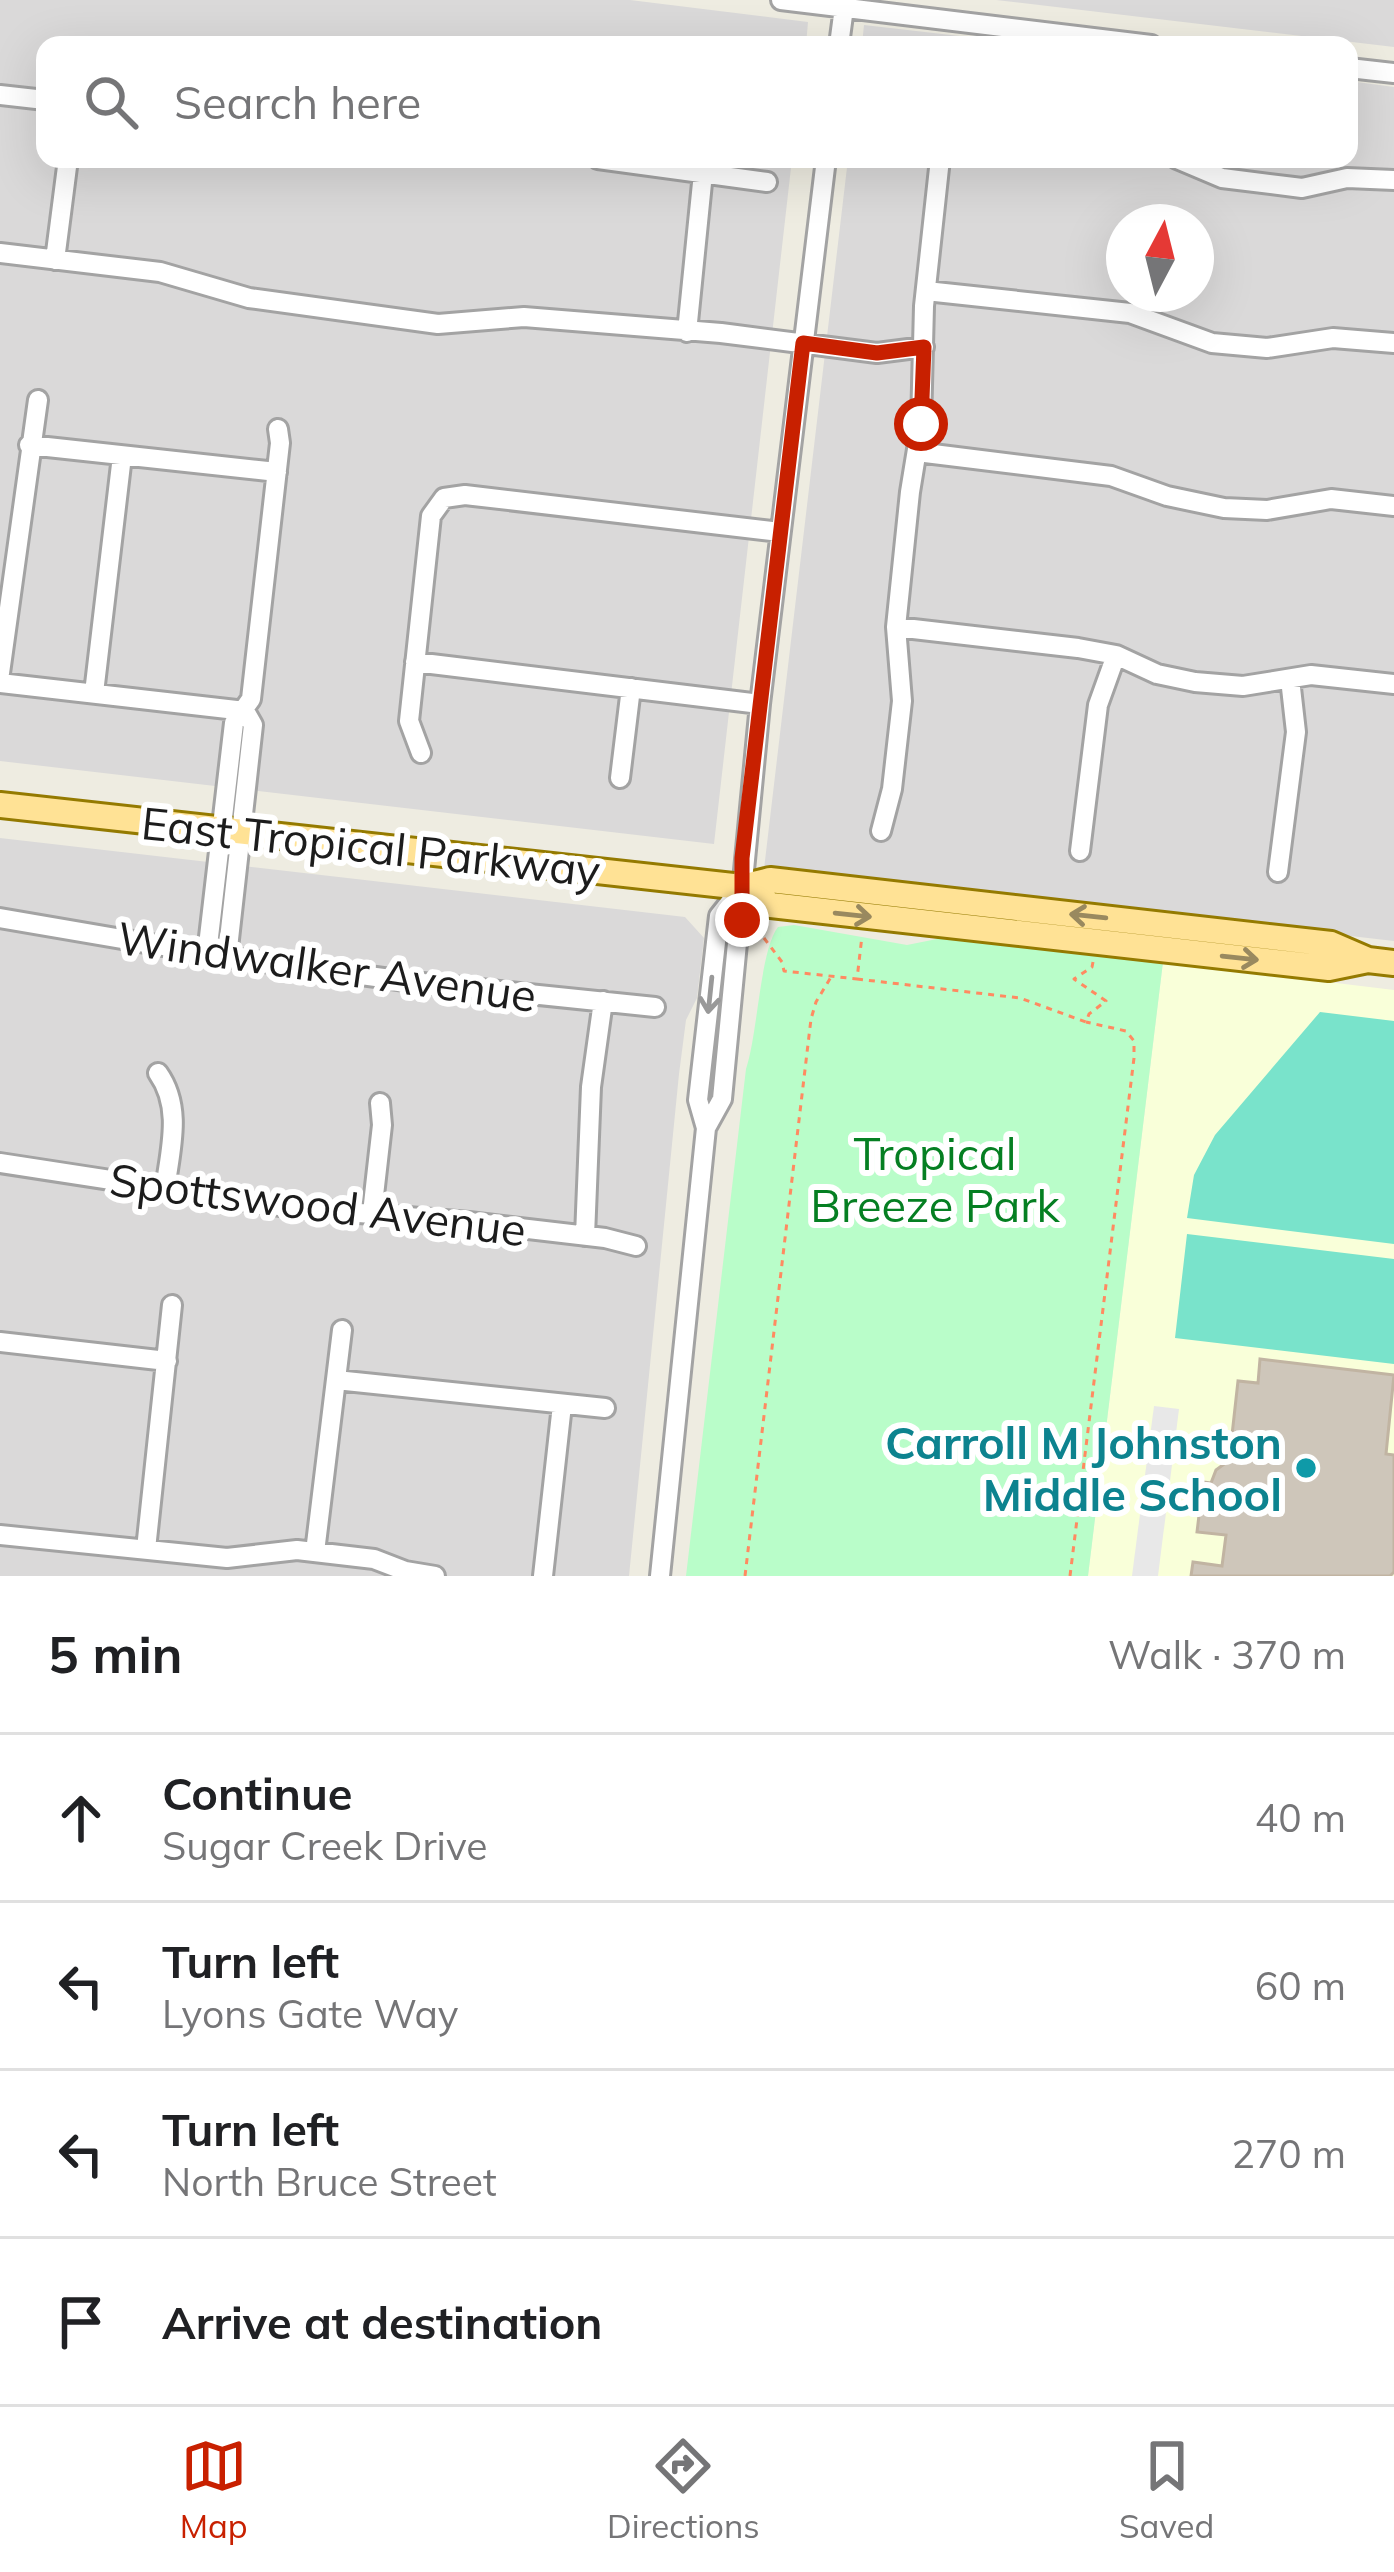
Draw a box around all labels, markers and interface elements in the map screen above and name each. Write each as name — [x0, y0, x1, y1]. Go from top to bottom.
search box — [36, 36, 1358, 168]
icon: search — [78, 69, 144, 135]
text: Search here — [174, 74, 421, 130]
north arrow — [1106, 204, 1214, 312]
route start — [894, 397, 948, 451]
street label: East Tropical Parkway — [139, 794, 603, 898]
route end — [715, 893, 769, 947]
one-way arrow — [833, 904, 872, 926]
one-way arrow — [1069, 904, 1108, 927]
street label: Windwalker Avenue — [114, 909, 540, 1023]
one-way arrow — [1220, 948, 1259, 970]
one-way arrow — [698, 975, 721, 1014]
park label: Tropical Breeze Park — [810, 1125, 1061, 1233]
street label: Spottswood Avenue — [107, 1151, 529, 1257]
place label: Carroll M Johnston Middle School — [885, 1414, 1282, 1522]
marker: Carroll M Johnston Middle School — [1293, 1455, 1319, 1481]
text: 5 min — [48, 1622, 183, 1686]
text: Walk · 370 m — [1108, 1630, 1346, 1679]
text: Continue — [162, 1765, 352, 1821]
icon: ahead — [48, 1785, 114, 1851]
text: 40 m — [1255, 1793, 1346, 1842]
text: Sugar Creek Drive — [162, 1821, 488, 1870]
text: Turn left — [162, 1933, 339, 1989]
icon: left — [48, 1953, 114, 2019]
text: 60 m — [1255, 1961, 1346, 2010]
text: Lyons Gate Way — [162, 1989, 458, 2038]
text: Turn left — [162, 2101, 339, 2157]
icon: left — [48, 2121, 114, 2187]
text: 270 m — [1231, 2129, 1346, 2178]
text: North Bruce Street — [162, 2157, 497, 2206]
icon: arrive — [48, 2289, 114, 2355]
text: Arrive at destination — [162, 2294, 602, 2350]
tab: Map — [180, 2433, 248, 2546]
tab: Directions — [607, 2433, 760, 2546]
tab: Saved — [1119, 2433, 1214, 2546]

